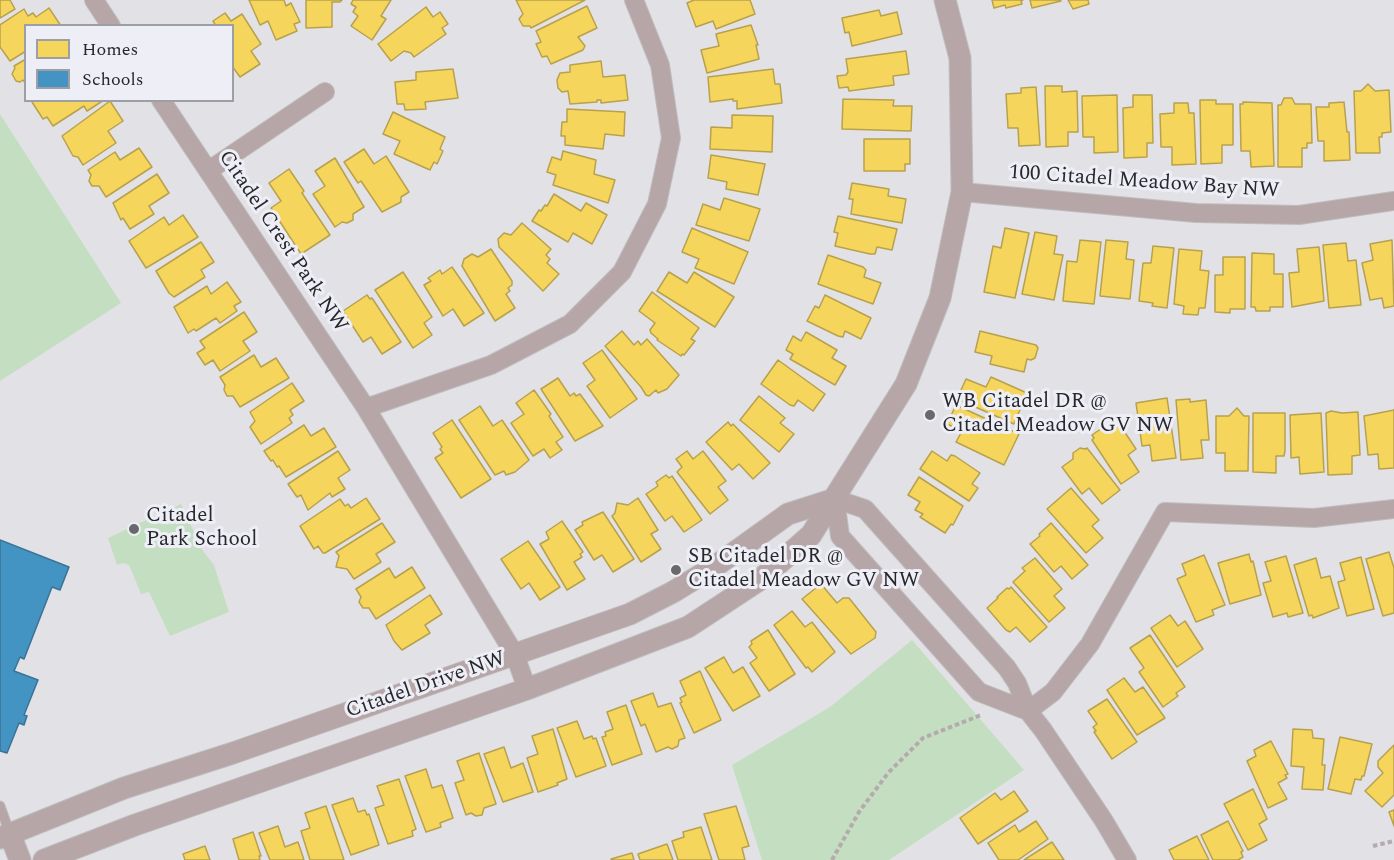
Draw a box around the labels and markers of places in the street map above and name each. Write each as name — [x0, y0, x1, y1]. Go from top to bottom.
place label: WB Citadel DR @ Citadel Meadow GV NW — [942, 390, 1173, 440]
marker: WB Citadel DR @ Citadel Meadow GV NW — [923, 408, 937, 422]
place label: Citadel Park School — [146, 504, 257, 554]
marker: Citadel Park School — [127, 522, 141, 536]
place label: SB Citadel DR @ Citadel Meadow GV NW — [688, 545, 919, 595]
marker: SB Citadel DR @ Citadel Meadow GV NW — [669, 563, 683, 577]

